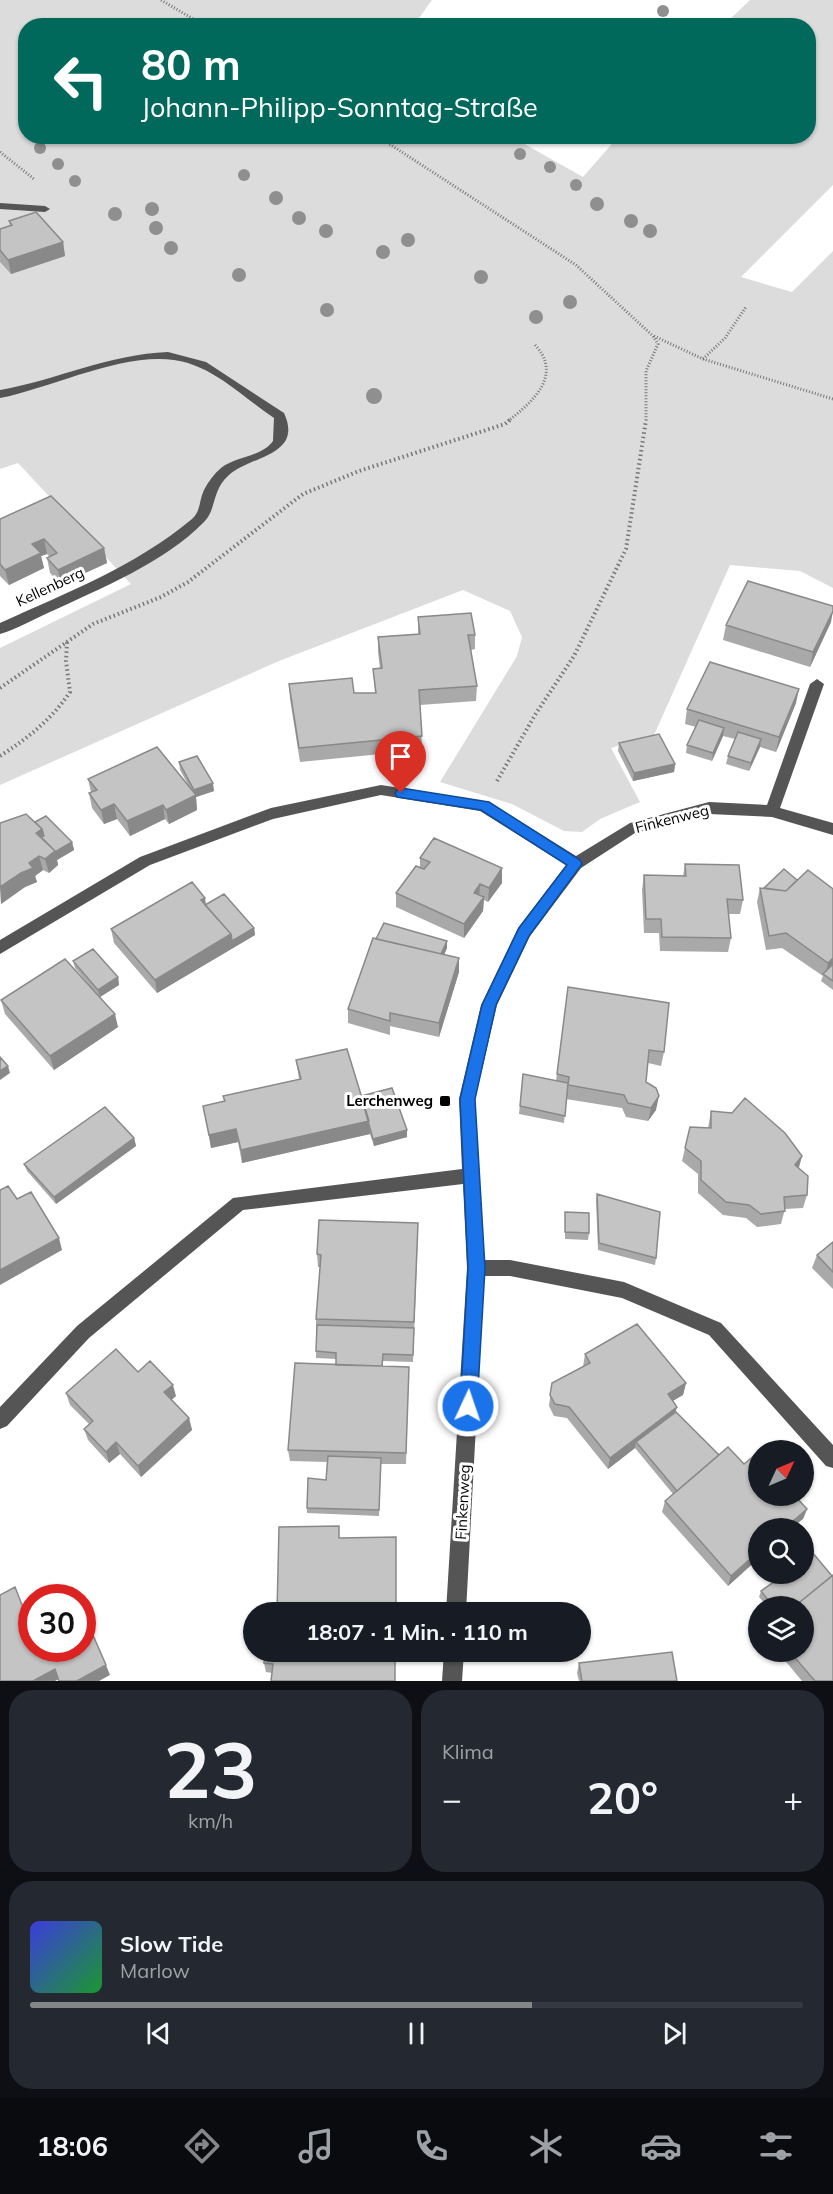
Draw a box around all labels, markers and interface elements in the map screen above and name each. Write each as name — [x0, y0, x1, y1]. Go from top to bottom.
text: 80 m — [141, 38, 241, 91]
icon: left — [42, 42, 120, 120]
text: Johann-Philipp-Sonntag-Straße — [141, 90, 538, 124]
street label: Kellenberg — [13, 562, 87, 611]
pin — [375, 731, 426, 793]
icon: arrive — [384, 740, 417, 773]
street label: Finkenweg — [633, 800, 711, 837]
place label: Lerchenweg — [346, 1091, 433, 1110]
marker: Lerchenweg — [438, 1094, 452, 1108]
position arrow — [436, 1374, 500, 1438]
north arrow — [748, 1440, 814, 1506]
map controls — [748, 1440, 814, 1662]
street label: Finkenweg — [451, 1464, 474, 1540]
button: search — [748, 1518, 814, 1584]
speed limit sign: 30 — [18, 1584, 96, 1662]
button: layers — [748, 1596, 814, 1662]
text: 18:07 · 1 Min. · 110 m — [306, 1618, 528, 1646]
text: 23 — [164, 1720, 257, 1818]
text: Klima — [442, 1739, 494, 1764]
text: 20° — [587, 1769, 658, 1825]
text: − — [442, 1778, 462, 1819]
text: + — [783, 1778, 803, 1819]
text: km/h — [188, 1808, 233, 1833]
text: Slow Tide — [120, 1930, 223, 1958]
text: Marlow — [120, 1958, 190, 1983]
icon: previous — [142, 2017, 175, 2050]
icon: pause — [400, 2017, 433, 2050]
icon: next — [658, 2017, 691, 2050]
icon: directions — [181, 2125, 223, 2167]
icon: music — [295, 2125, 337, 2167]
icon: phone — [410, 2125, 452, 2167]
icon: climate — [525, 2125, 567, 2167]
icon: car — [640, 2125, 682, 2167]
icon: filters — [755, 2125, 797, 2167]
text: 18:06 — [36, 2129, 108, 2163]

